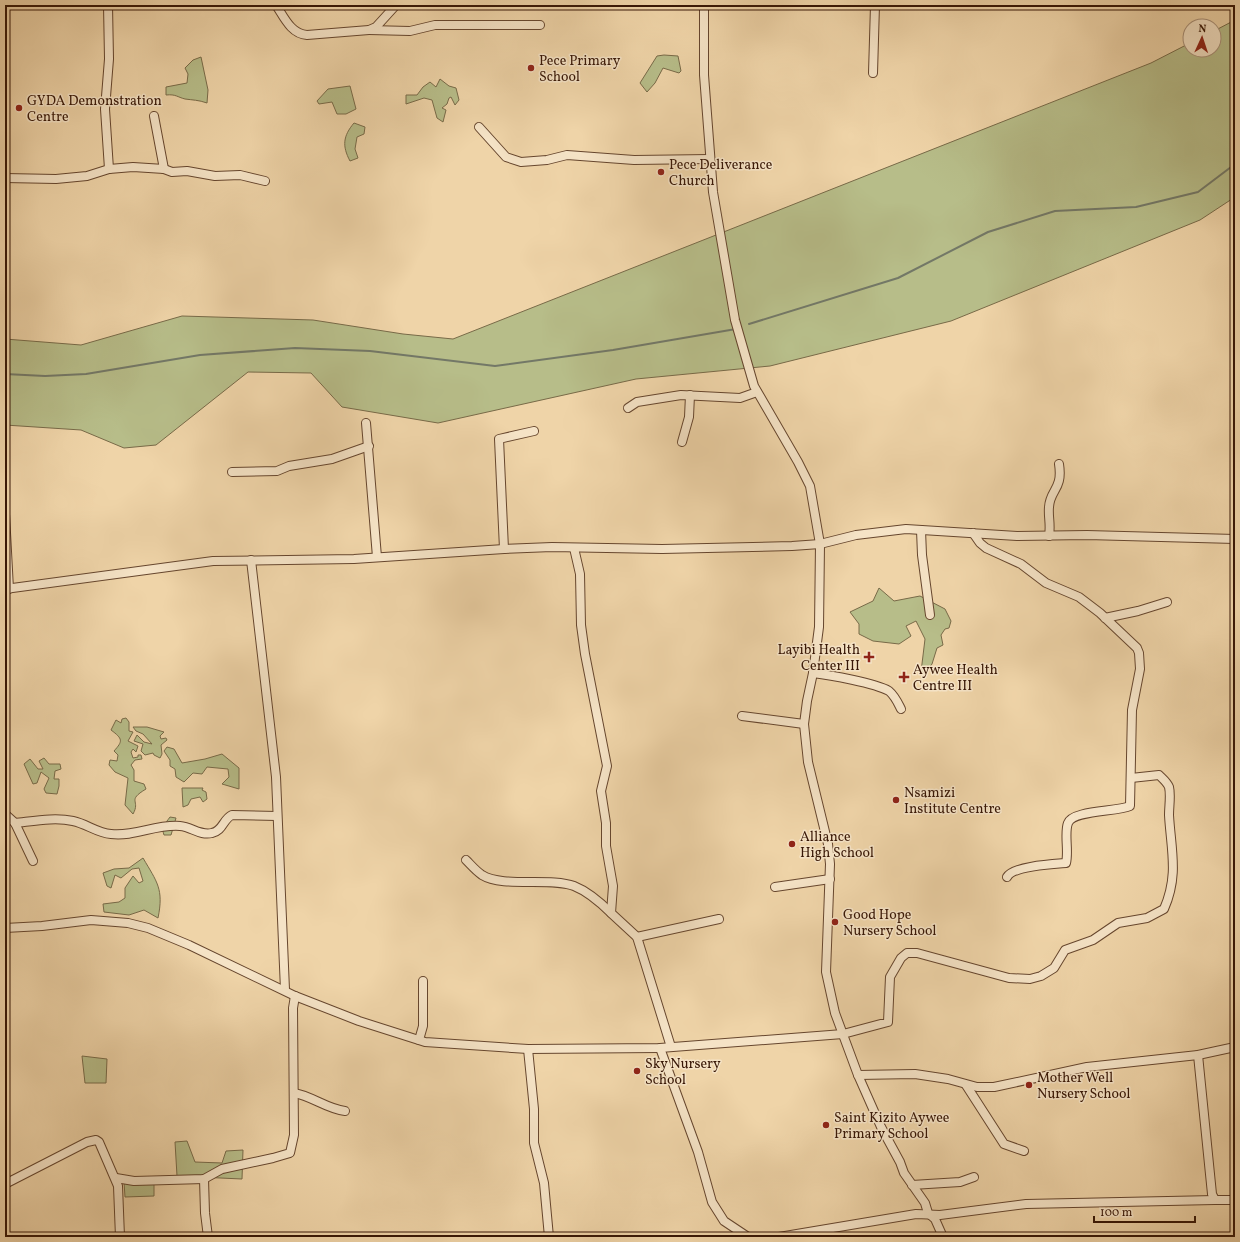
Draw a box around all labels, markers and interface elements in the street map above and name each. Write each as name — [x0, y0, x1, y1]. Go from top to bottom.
north arrow — [1182, 18, 1222, 58]
text: N — [1198, 22, 1207, 37]
place label: Pece Primary School — [539, 52, 621, 87]
marker: Pece Primary School — [526, 63, 536, 73]
place label: GYDA Demonstration Centre — [27, 92, 162, 127]
marker: GYDA Demonstration Centre — [14, 103, 24, 113]
place label: Pece Deliverance Church — [669, 156, 773, 191]
marker: Pece Deliverance Church — [656, 167, 666, 177]
place label: Layibi Health Center III — [778, 641, 860, 676]
marker: Layibi Health Center III — [863, 651, 875, 663]
place label: Aywee Health Centre III — [913, 661, 998, 696]
marker: Aywee Health Centre III — [898, 671, 910, 683]
place label: Nsamizi Institute Centre — [904, 784, 1001, 819]
marker: Nsamizi Institute Centre — [891, 795, 901, 805]
place label: Alliance High School — [800, 828, 874, 863]
marker: Alliance High School — [787, 839, 797, 849]
place label: Good Hope Nursery School — [843, 906, 937, 941]
marker: Good Hope Nursery School — [830, 917, 840, 927]
place label: Sky Nursery School — [645, 1055, 721, 1090]
marker: Sky Nursery School — [632, 1066, 642, 1076]
place label: Mother Well Nursery School — [1037, 1069, 1131, 1104]
marker: Mother Well Nursery School — [1024, 1080, 1034, 1090]
place label: Saint Kizito Aywee Primary School — [834, 1109, 950, 1144]
marker: Saint Kizito Aywee Primary School — [821, 1120, 831, 1130]
scale bar — [1094, 1198, 1195, 1224]
text: 100 m — [1100, 1205, 1133, 1221]

